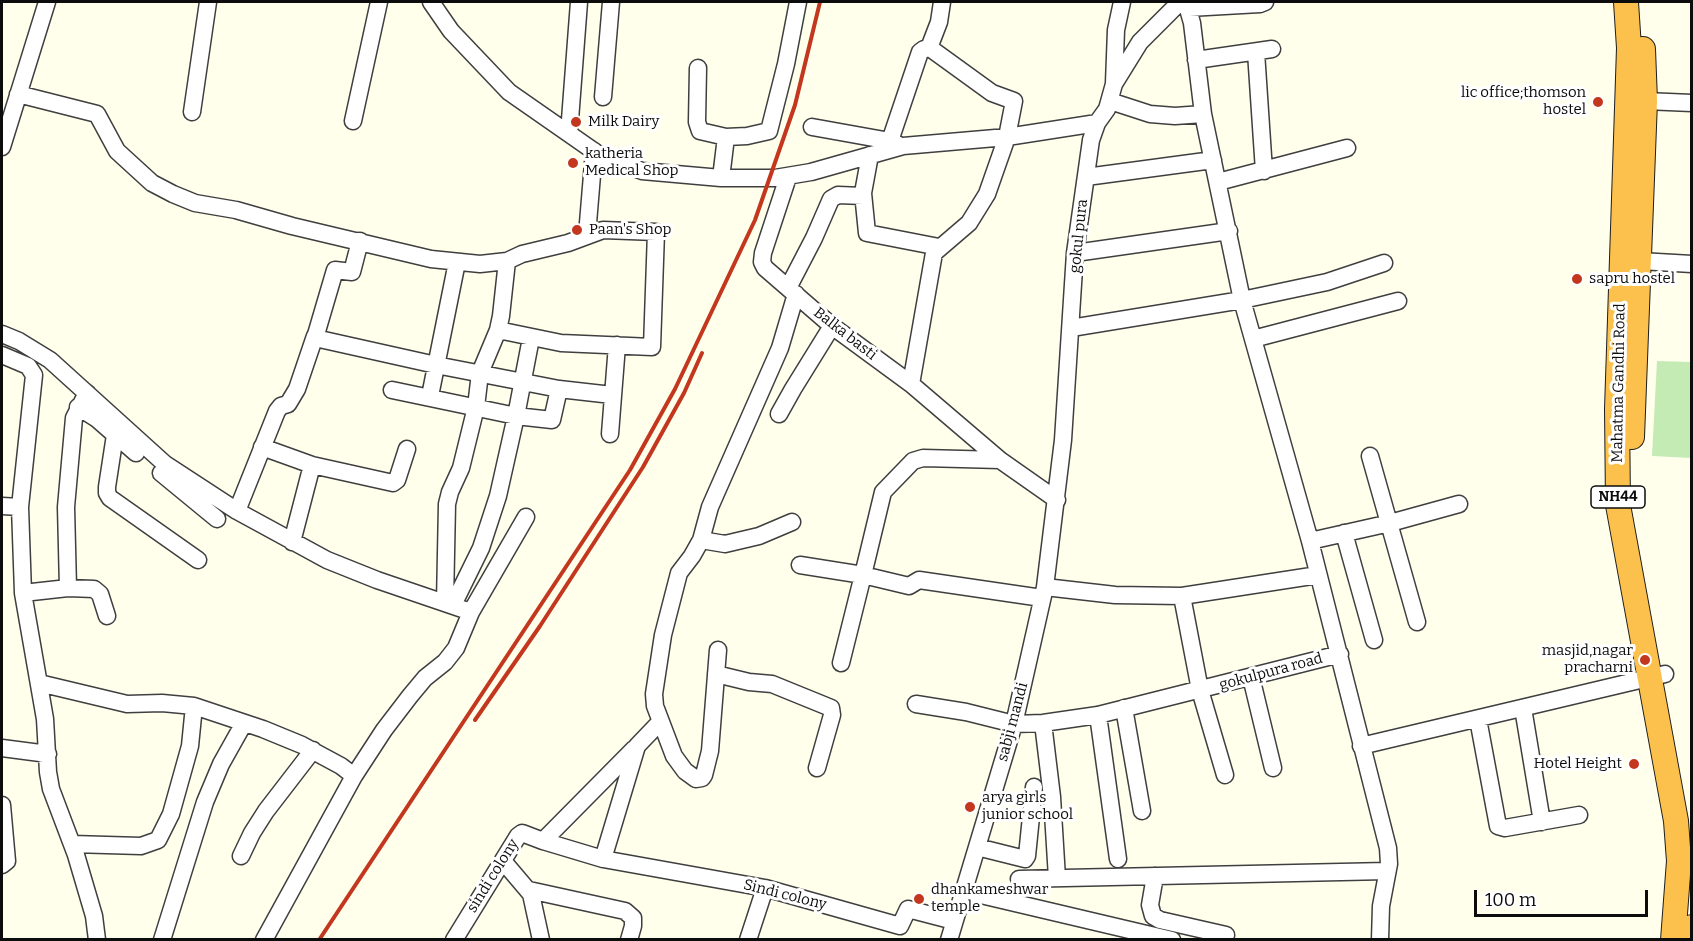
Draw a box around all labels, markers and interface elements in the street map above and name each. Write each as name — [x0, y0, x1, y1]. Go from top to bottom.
place label: lic office;thomson hostel — [1461, 84, 1586, 119]
marker: lic office;thomson hostel — [1591, 95, 1605, 109]
place label: Milk Dairy — [588, 113, 660, 131]
marker: Milk Dairy — [569, 115, 583, 129]
place label: katheria Medical Shop — [585, 145, 679, 180]
marker: katheria Medical Shop — [566, 156, 580, 170]
street label: gokul pura — [1066, 198, 1092, 274]
place label: Paan's Shop — [589, 221, 671, 239]
marker: Paan's Shop — [570, 223, 584, 237]
place label: sapru hostel — [1589, 270, 1675, 288]
marker: sapru hostel — [1570, 272, 1584, 286]
street label: Mahatma Gandhi Road — [1609, 303, 1629, 463]
street label: Balka basti — [810, 304, 880, 364]
road number: NH44 — [1591, 486, 1645, 508]
place label: masjid,nagar pracharni — [1542, 642, 1633, 677]
street label: gokulpura road — [1217, 650, 1325, 694]
marker: masjid,nagar pracharni — [1638, 653, 1652, 667]
street label: sabji mandi — [994, 681, 1032, 763]
place label: Hotel Height — [1534, 755, 1622, 773]
marker: Hotel Height — [1627, 757, 1641, 771]
place label: arya girls junior school — [982, 789, 1073, 824]
marker: arya girls junior school — [963, 800, 977, 814]
street label: sindi colony — [463, 836, 523, 916]
street label: Sindi colony — [742, 876, 828, 914]
scale bar — [1477, 878, 1651, 916]
place label: dhankameshwar temple — [931, 881, 1048, 916]
text: 100 m — [1485, 889, 1536, 911]
marker: dhankameshwar temple — [912, 892, 926, 906]

